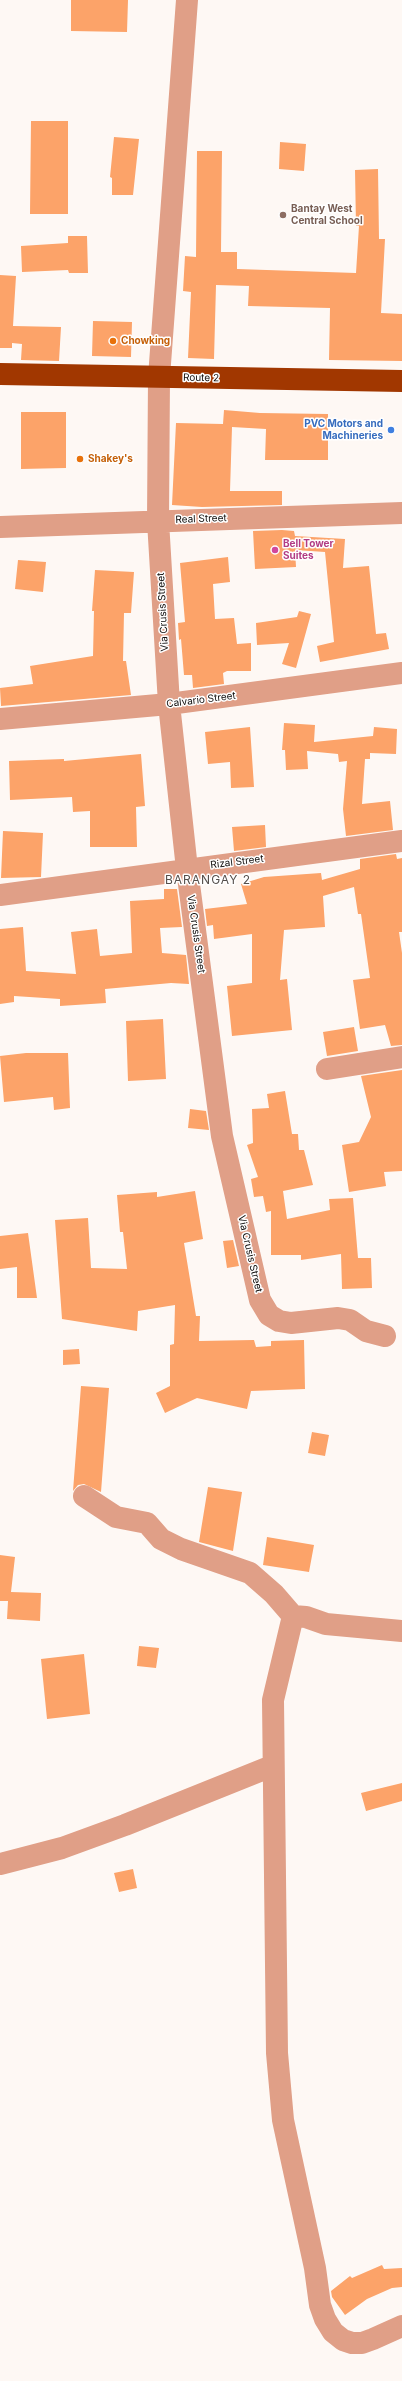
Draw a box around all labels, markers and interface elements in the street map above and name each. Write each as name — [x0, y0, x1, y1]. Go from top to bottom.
place label: Bantay West Central School — [291, 203, 363, 226]
marker: Bantay West Central School — [278, 210, 288, 220]
place label: Chowking — [121, 335, 170, 347]
marker: Chowking — [108, 336, 118, 346]
street label: Route 2 — [183, 372, 219, 384]
place label: PVC Motors and Machineries — [304, 418, 383, 442]
marker: PVC Motors and Machineries — [386, 425, 396, 435]
place label: Shakey's — [88, 453, 133, 465]
marker: Shakey's — [75, 454, 85, 464]
street label: Real Street — [175, 512, 227, 526]
place label: Bell Tower Suites — [283, 538, 334, 562]
marker: Bell Tower Suites — [270, 545, 280, 555]
street label: Via Crusis Street — [155, 572, 171, 652]
street label: Calvario Street — [166, 690, 236, 710]
street label: Rizal Street — [210, 853, 264, 871]
district label: BARANGAY 2 — [165, 873, 251, 887]
street label: Via Crusis Street — [185, 894, 207, 974]
street label: Via Crusis Street — [235, 1214, 265, 1294]

